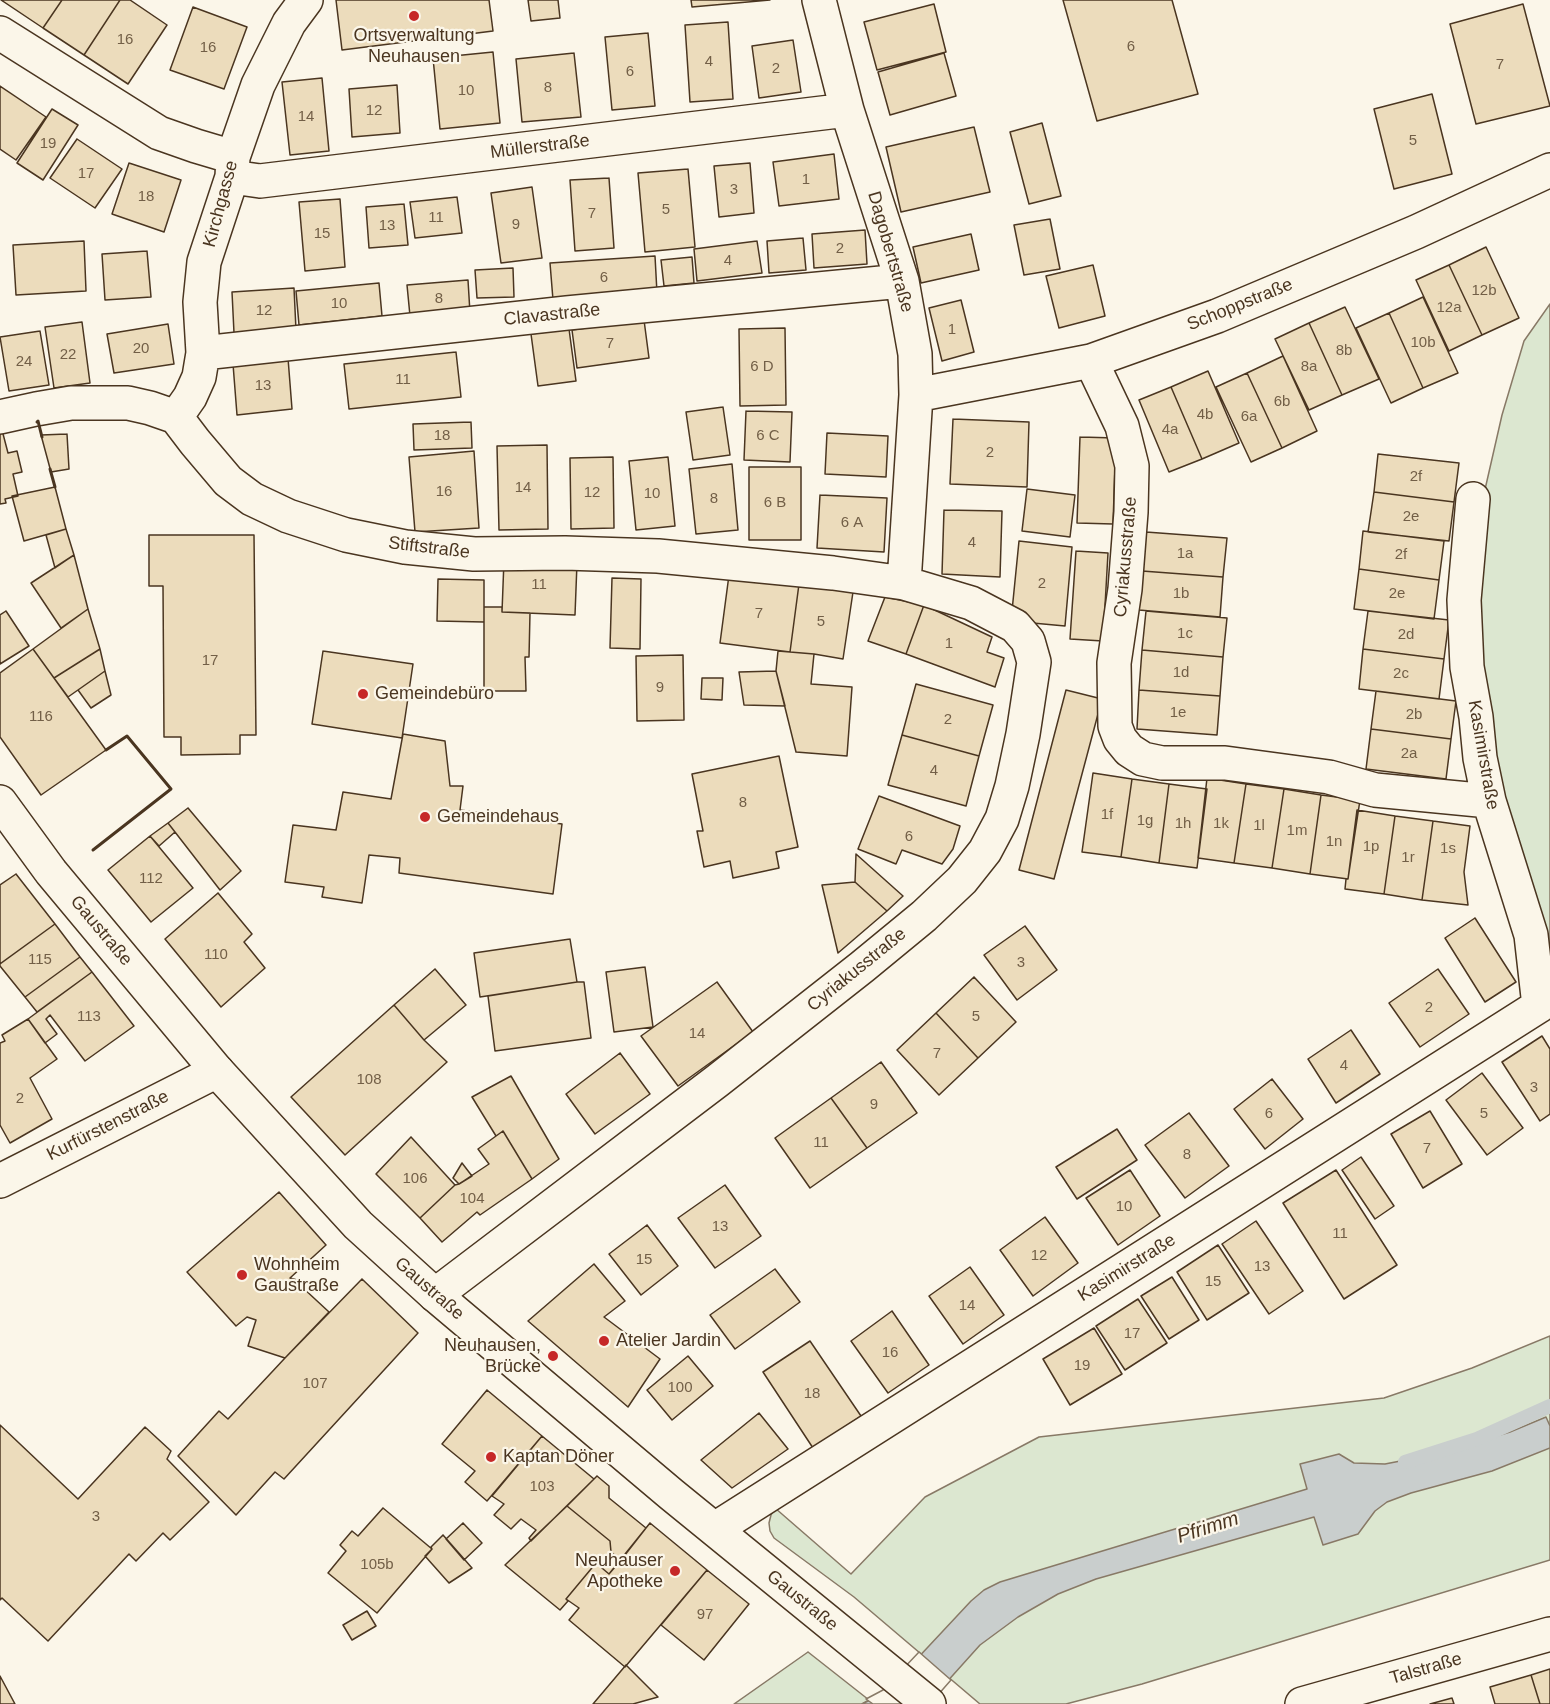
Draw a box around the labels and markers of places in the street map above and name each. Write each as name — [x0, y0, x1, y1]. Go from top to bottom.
marker: Ortsverwaltung Neuhausen — [407, 9, 421, 23]
place label: Ortsverwaltung Neuhausen — [353, 25, 475, 68]
place label: Gemeindebüro — [375, 683, 494, 705]
marker: Gemeindebüro — [356, 687, 370, 701]
place label: Gemeindehaus — [437, 806, 559, 828]
marker: Gemeindehaus — [418, 810, 432, 824]
place label: Wohnheim Gaustraße — [254, 1254, 340, 1296]
marker: Wohnheim Gaustraße — [235, 1268, 249, 1282]
place label: Atelier Jardin — [616, 1330, 721, 1352]
marker: Atelier Jardin — [597, 1334, 611, 1348]
place label: Neuhausen, Brücke — [444, 1335, 541, 1378]
marker: Neuhausen, Brücke — [546, 1349, 560, 1363]
place label: Kaptan Döner — [503, 1446, 614, 1468]
marker: Kaptan Döner — [484, 1450, 498, 1464]
place label: Neuhauser Apotheke — [575, 1550, 663, 1592]
marker: Neuhauser Apotheke — [668, 1564, 682, 1578]

